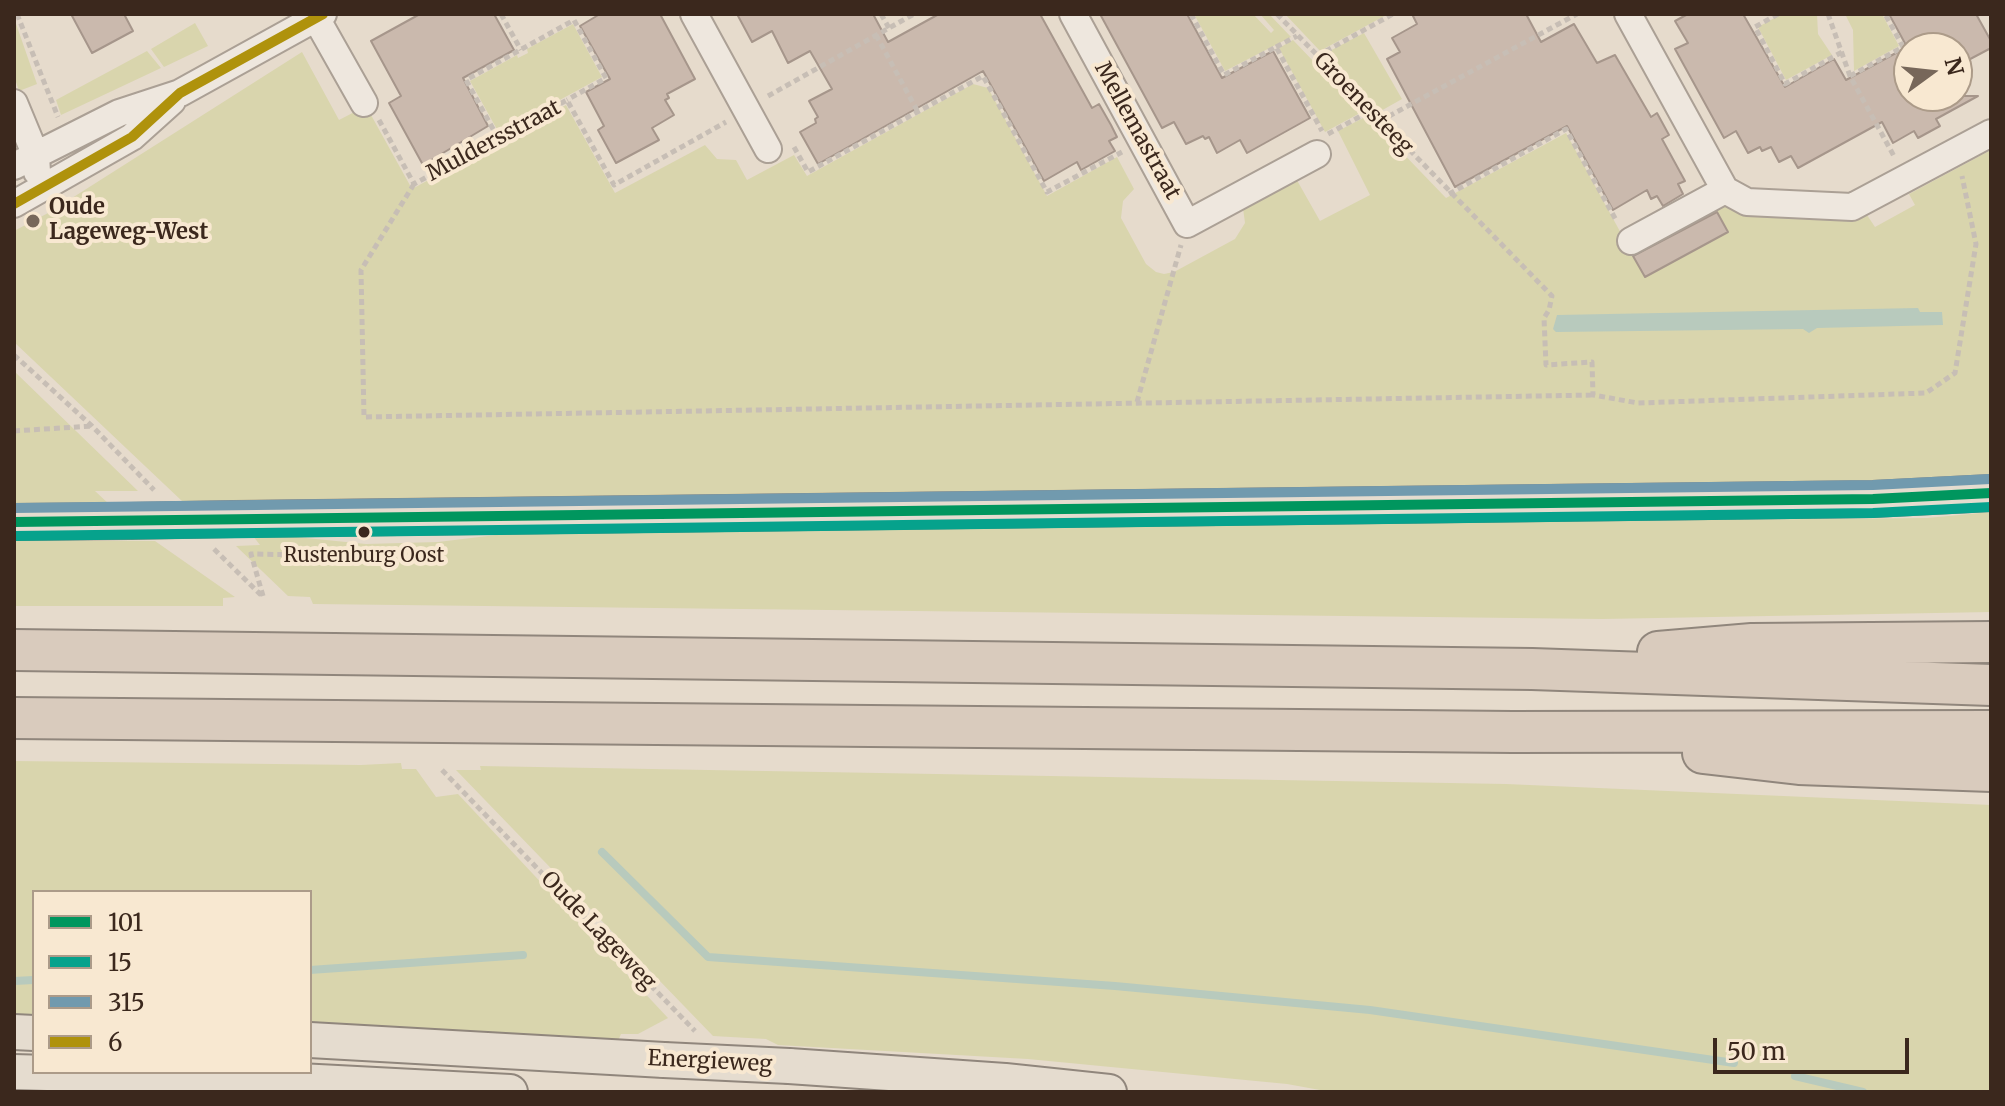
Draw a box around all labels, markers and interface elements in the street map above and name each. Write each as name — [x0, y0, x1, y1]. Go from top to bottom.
north arrow — [1893, 32, 1973, 112]
street label: Groenesteeg — [1308, 47, 1418, 161]
text: N — [1938, 54, 1970, 78]
street label: Mellemastraat — [1088, 58, 1186, 204]
street label: Muldersstraat — [422, 95, 566, 187]
place label: Oude Lageweg-West — [49, 195, 208, 246]
marker: Oude Lageweg-West — [24, 212, 42, 230]
marker: Rustenburg Oost — [356, 524, 372, 540]
place label: Rustenburg Oost — [284, 544, 444, 568]
street label: Oude Lageweg — [535, 866, 661, 996]
legend — [32, 890, 312, 1074]
text: 101 — [108, 907, 143, 938]
text: 15 — [108, 947, 132, 978]
text: 315 — [108, 987, 145, 1018]
scale bar — [1717, 1022, 1913, 1072]
text: 6 — [108, 1027, 123, 1058]
text: 50 m — [1727, 1036, 1786, 1067]
street label: Energieweg — [647, 1046, 773, 1078]

